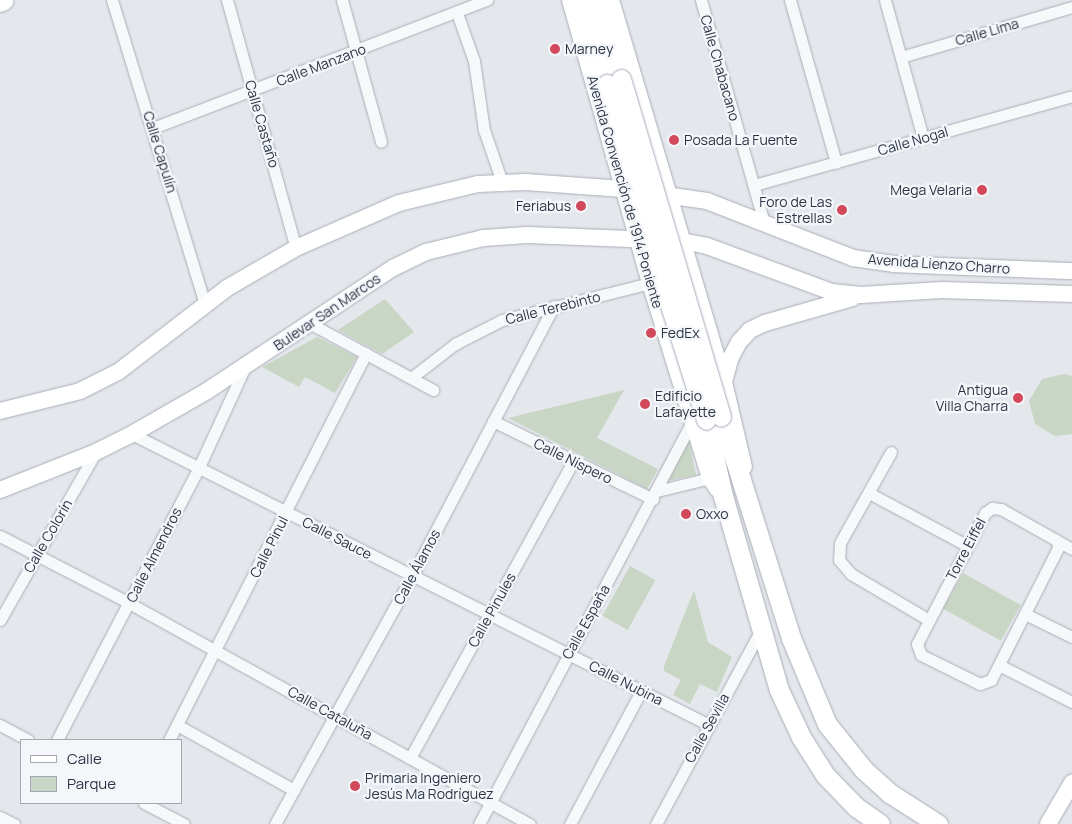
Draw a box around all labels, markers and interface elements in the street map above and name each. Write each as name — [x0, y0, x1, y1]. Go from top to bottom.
street label: Calle Chabacano — [697, 13, 743, 123]
street label: Calle Lima — [953, 15, 1021, 49]
street label: Calle Manzano — [274, 40, 368, 90]
place label: Marney — [565, 41, 613, 57]
marker: Marney — [549, 43, 561, 55]
street label: Avenida Convención de 1914 Poniente — [584, 74, 666, 310]
street label: Calle Castaño — [241, 78, 283, 170]
street label: Calle Capulín — [140, 109, 180, 195]
street label: Calle Nogal — [876, 123, 950, 159]
place label: Posada La Fuente — [684, 132, 798, 148]
marker: Posada La Fuente — [668, 134, 680, 146]
place label: Mega Velaria — [890, 182, 972, 198]
marker: Mega Velaria — [976, 184, 988, 196]
place label: Foro de Las Estrellas — [759, 194, 832, 226]
place label: Feriabus — [516, 198, 571, 214]
marker: Feriabus — [575, 200, 587, 212]
marker: Foro de Las Estrellas — [836, 204, 848, 216]
street label: Avenida Lienzo Charro — [867, 251, 1011, 277]
street label: Bulevar San Marcos — [270, 270, 384, 354]
street label: Calle Terebinto — [504, 288, 602, 328]
place label: FedEx — [661, 325, 700, 341]
marker: FedEx — [645, 327, 657, 339]
place label: Antigua Villa Charra — [936, 382, 1008, 414]
place label: Edificio Lafayette — [655, 388, 716, 421]
marker: Antigua Villa Charra — [1012, 392, 1024, 404]
marker: Edificio Lafayette — [639, 398, 651, 410]
street label: Calle Níspero — [531, 435, 615, 487]
street label: Calle Colorín — [20, 496, 76, 576]
street label: Calle Almendros — [123, 505, 185, 605]
place label: Oxxo — [696, 506, 729, 522]
marker: Oxxo — [680, 508, 692, 520]
street label: Calle Pinul — [246, 513, 292, 581]
street label: Calle Sauce — [299, 513, 375, 563]
street label: Torre Eiffel — [943, 515, 989, 583]
street label: Calle Álamos — [390, 527, 444, 607]
street label: Calle Pinules — [465, 570, 519, 650]
street label: Calle España — [559, 582, 613, 662]
street label: Calle Nubina — [586, 657, 666, 709]
street label: Calle Cataluña — [285, 683, 375, 743]
street label: Calle Sevilla — [681, 690, 733, 766]
legend — [20, 739, 182, 804]
text: Calle — [67, 748, 102, 769]
place label: Primaria Ingeniero Jesús Ma Rodríguez — [365, 770, 494, 802]
text: Parque — [67, 773, 116, 794]
marker: Primaria Ingeniero Jesús Ma Rodríguez — [349, 780, 361, 792]

